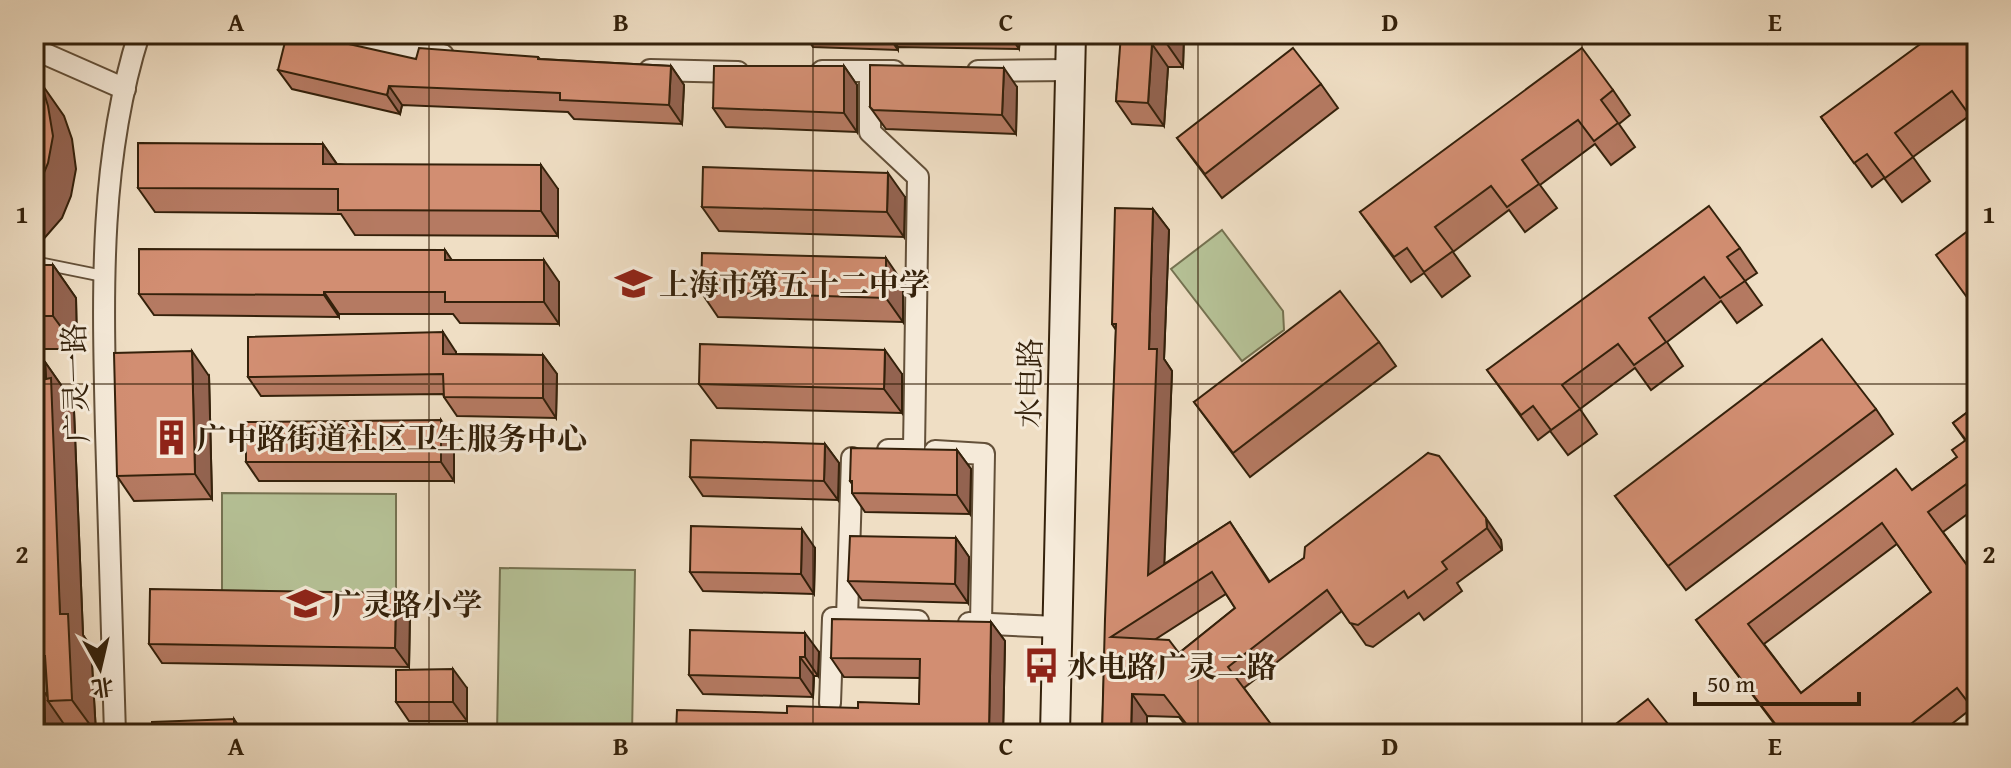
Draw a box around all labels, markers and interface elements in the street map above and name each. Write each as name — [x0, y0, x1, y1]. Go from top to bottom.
text: A — [228, 2, 245, 41]
text: B — [613, 2, 629, 41]
text: C — [999, 2, 1013, 41]
text: D — [1382, 2, 1398, 41]
text: E — [1768, 2, 1782, 41]
text: 1 — [15, 194, 29, 233]
text: 1 — [1982, 194, 1996, 233]
place label: 上海市第五十二中学 — [659, 262, 929, 306]
school or university icon: 上海市第五十二中学 — [614, 265, 652, 303]
street label: 广灵一路 — [51, 322, 99, 444]
street label: 水电路 — [1006, 338, 1052, 428]
place label: 广中路街道社区卫生服务中心 — [197, 416, 587, 460]
building icon: 广中路街道社区卫生服务中心 — [152, 419, 190, 457]
text: 2 — [15, 534, 29, 573]
text: 2 — [1982, 534, 1996, 573]
place label: 广灵路小学 — [332, 582, 482, 626]
school or university icon: 广灵路小学 — [287, 585, 325, 623]
north arrow — [60, 628, 140, 708]
place label: 水电路广灵二路 — [1067, 644, 1277, 688]
bus stop icon: 水电路广灵二路 — [1022, 647, 1060, 685]
scale bar — [1695, 656, 1859, 706]
text: 50 m — [1707, 666, 1755, 701]
text: 北 — [90, 670, 116, 705]
text: A — [228, 726, 245, 765]
text: B — [613, 726, 629, 765]
text: C — [999, 726, 1013, 765]
text: D — [1382, 726, 1398, 765]
text: E — [1768, 726, 1782, 765]

